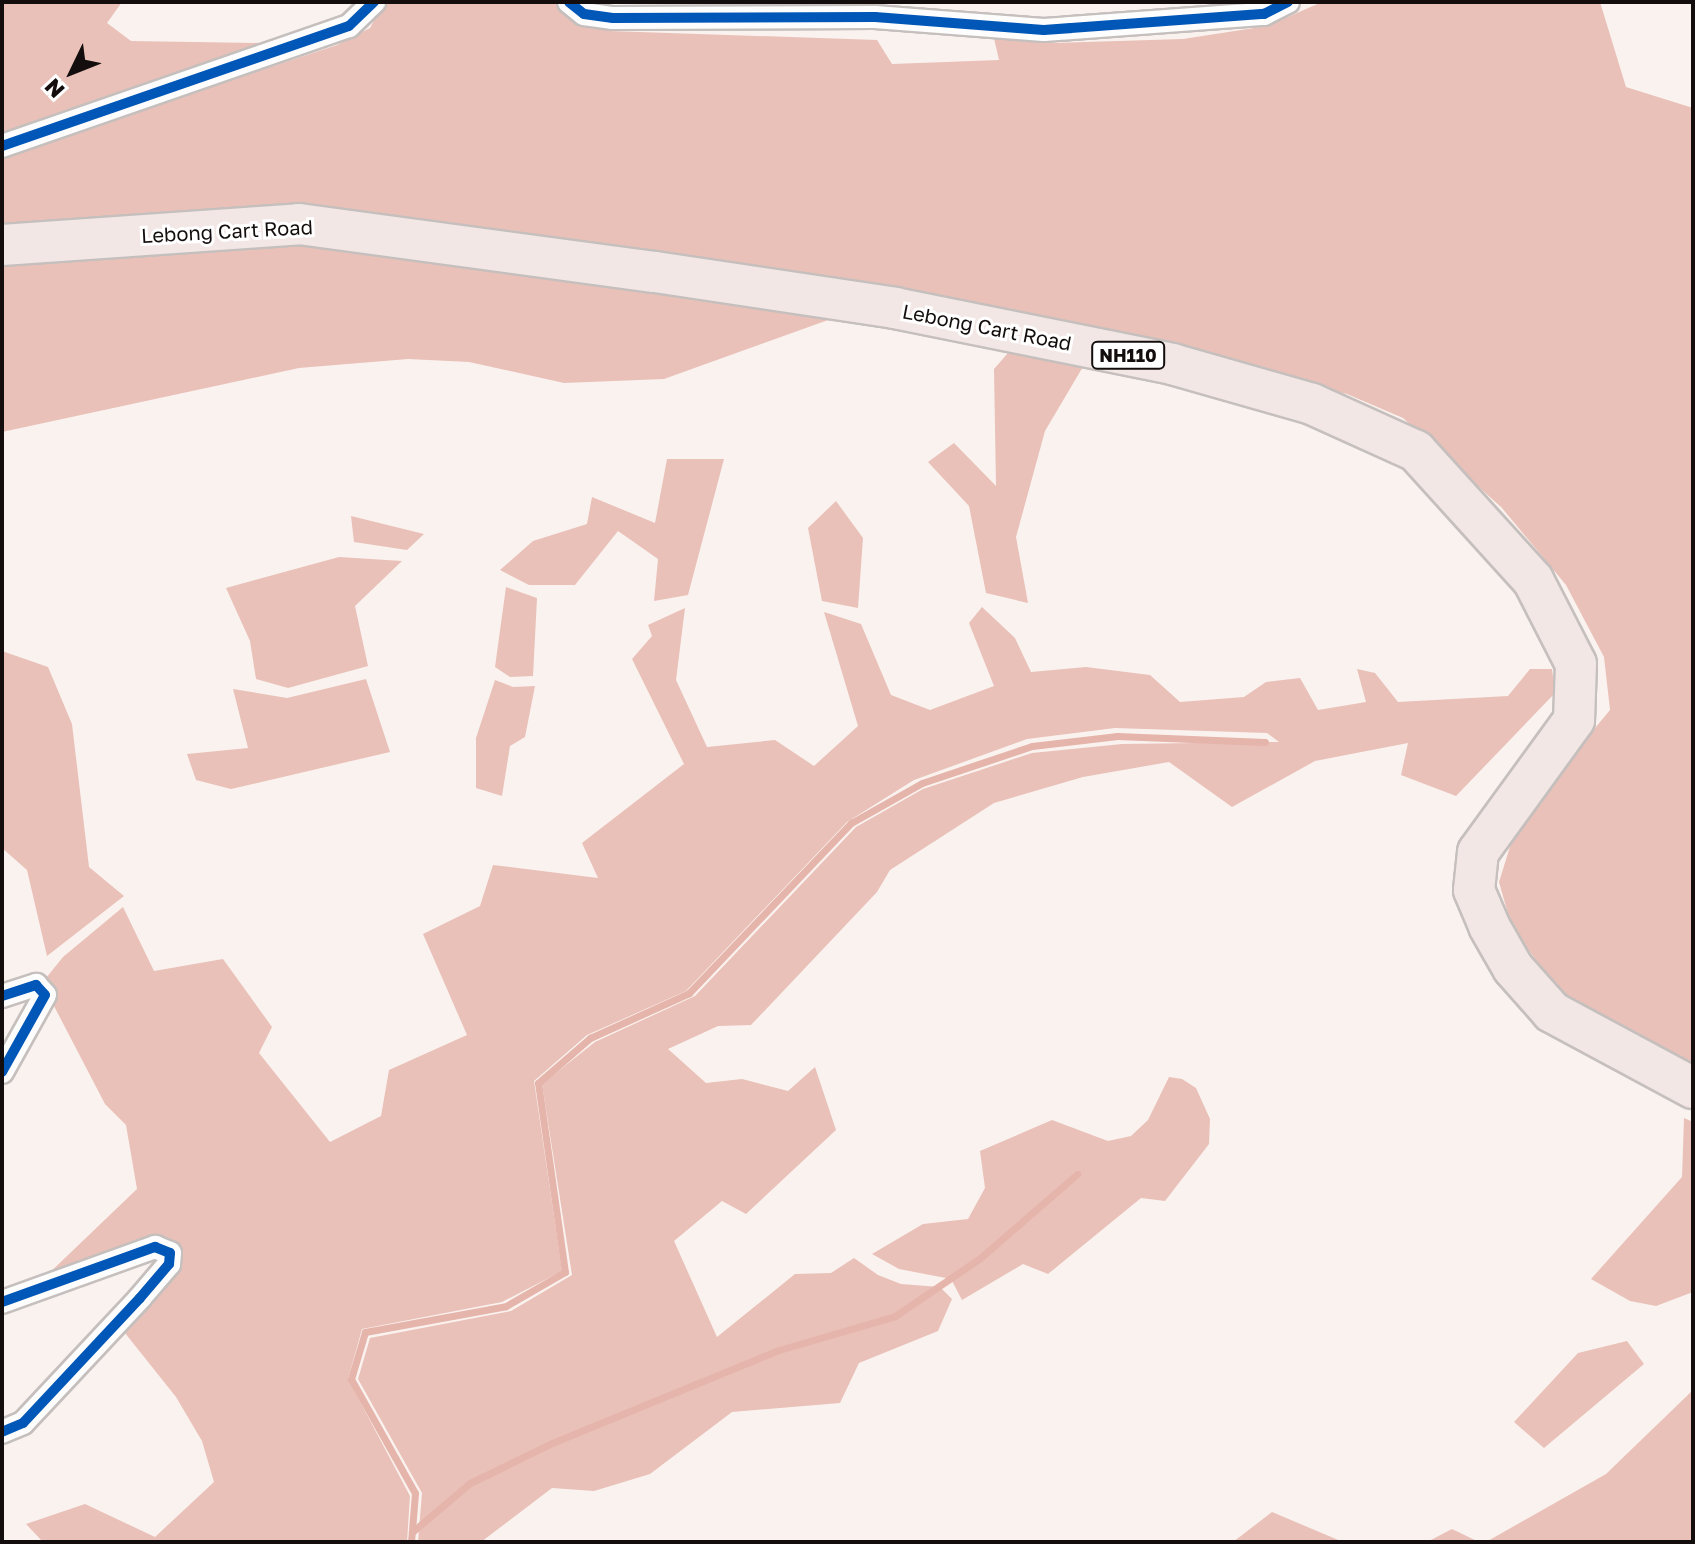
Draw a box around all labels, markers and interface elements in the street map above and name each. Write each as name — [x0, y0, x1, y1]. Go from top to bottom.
north arrow — [32, 32, 112, 112]
text: N — [39, 73, 70, 104]
street label: Lebong Cart Road — [141, 215, 313, 247]
street label: Lebong Cart Road — [900, 299, 1074, 355]
road number: NH110 — [1090, 341, 1166, 369]

